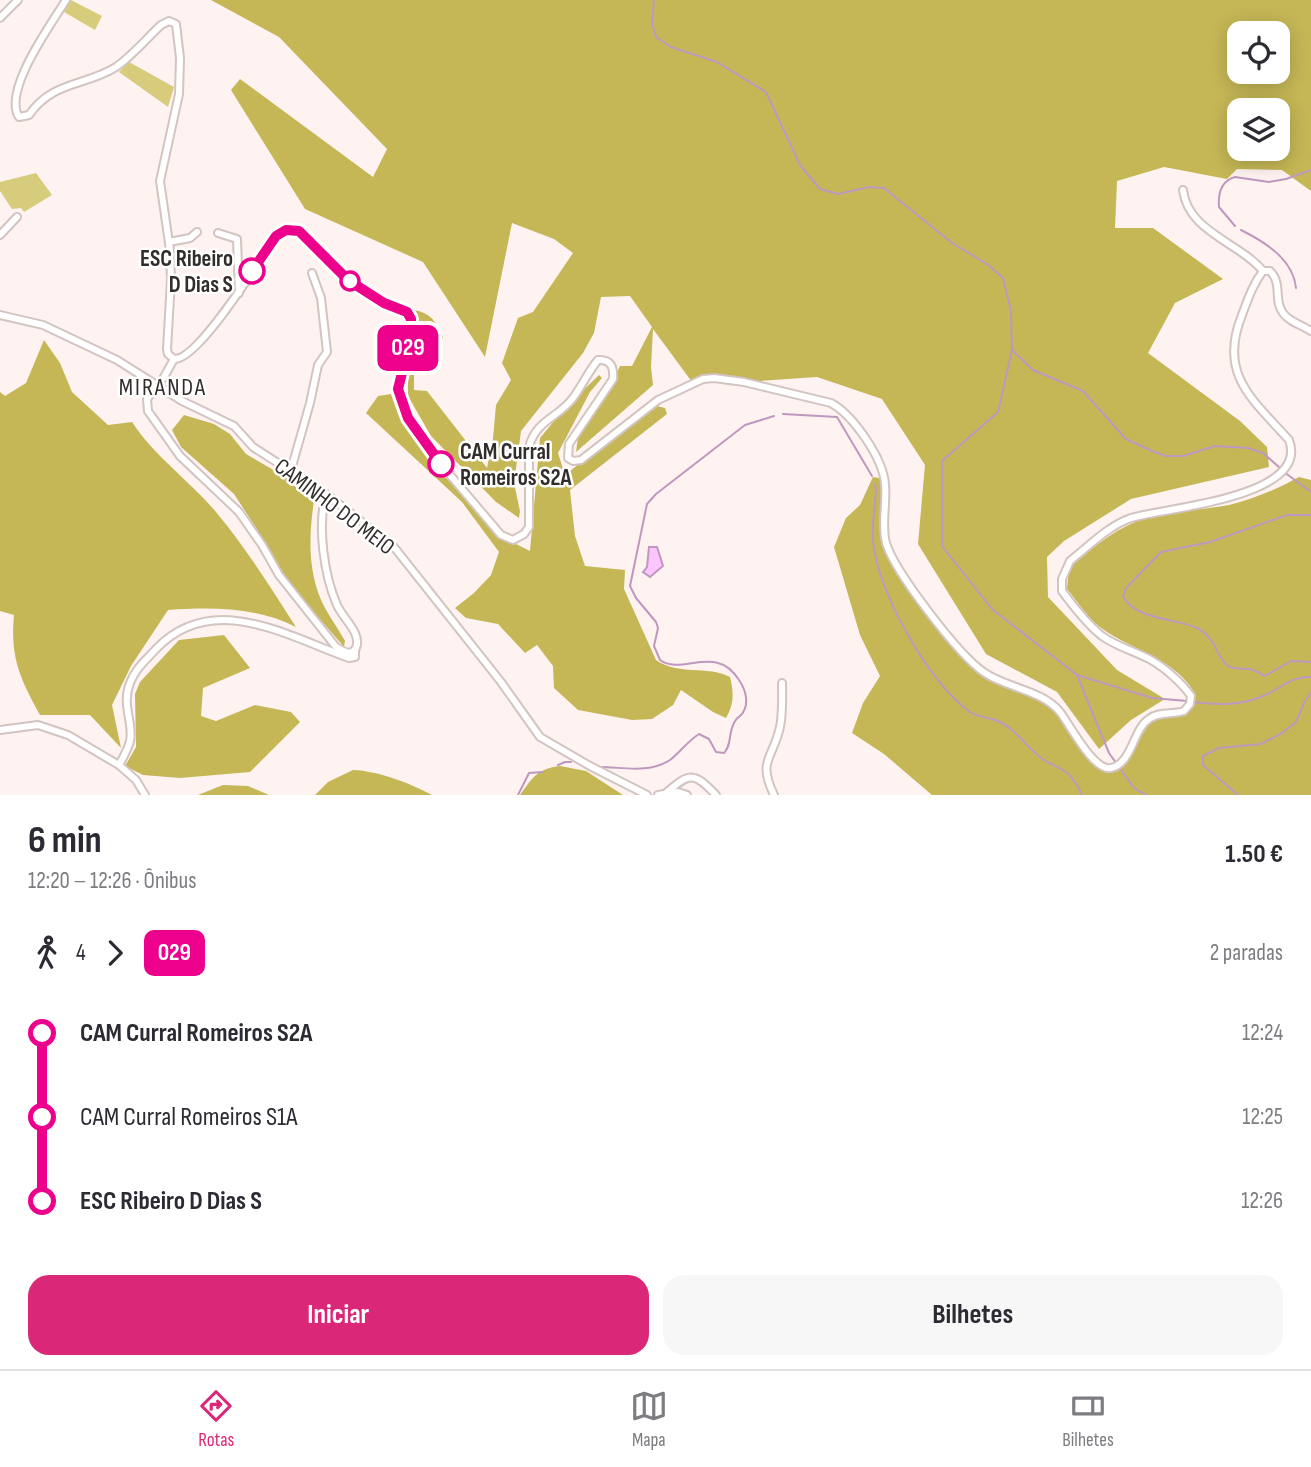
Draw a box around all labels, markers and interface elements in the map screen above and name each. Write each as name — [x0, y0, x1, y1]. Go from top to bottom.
map controls — [1227, 21, 1290, 161]
button: locate — [1227, 21, 1290, 84]
button: layers — [1227, 98, 1290, 161]
place label: ESC Ribeiro D Dias S — [140, 245, 233, 299]
marker: ESC Ribeiro D Dias S — [239, 258, 265, 284]
unlabelled marker — [340, 271, 360, 291]
line badge: 029 — [368, 325, 448, 371]
text: 029 — [391, 333, 425, 362]
district label: MIRANDA — [119, 373, 207, 402]
place label: CAM Curral Romeiros S2A — [460, 438, 573, 492]
marker: CAM Curral Romeiros S2A — [428, 451, 454, 477]
street label: CAMINHO DO MEIO — [269, 453, 400, 561]
text: 6 min — [28, 818, 102, 863]
text: 1.50 € — [1225, 839, 1283, 870]
text: 12:20 – 12:26 · Ônibus — [28, 867, 196, 895]
icon: walk — [28, 934, 66, 972]
icon: forward — [96, 934, 134, 972]
text: 029 — [158, 938, 191, 967]
text: 4 — [76, 939, 86, 967]
text: 2 paradas — [1210, 939, 1283, 967]
text: CAM Curral Romeiros S2A — [80, 1018, 312, 1049]
text: 12:24 — [1242, 1019, 1283, 1047]
text: CAM Curral Romeiros S1A — [80, 1102, 298, 1133]
text: 12:25 — [1242, 1103, 1283, 1131]
text: ESC Ribeiro D Dias S — [80, 1186, 262, 1217]
text: 12:26 — [1241, 1187, 1283, 1215]
button: Iniciar — [28, 1275, 649, 1355]
button: Bilhetes — [663, 1275, 1283, 1355]
tab: Rotas — [197, 1387, 235, 1452]
tab: Mapa — [630, 1387, 668, 1452]
tab: Bilhetes — [1062, 1387, 1114, 1452]

